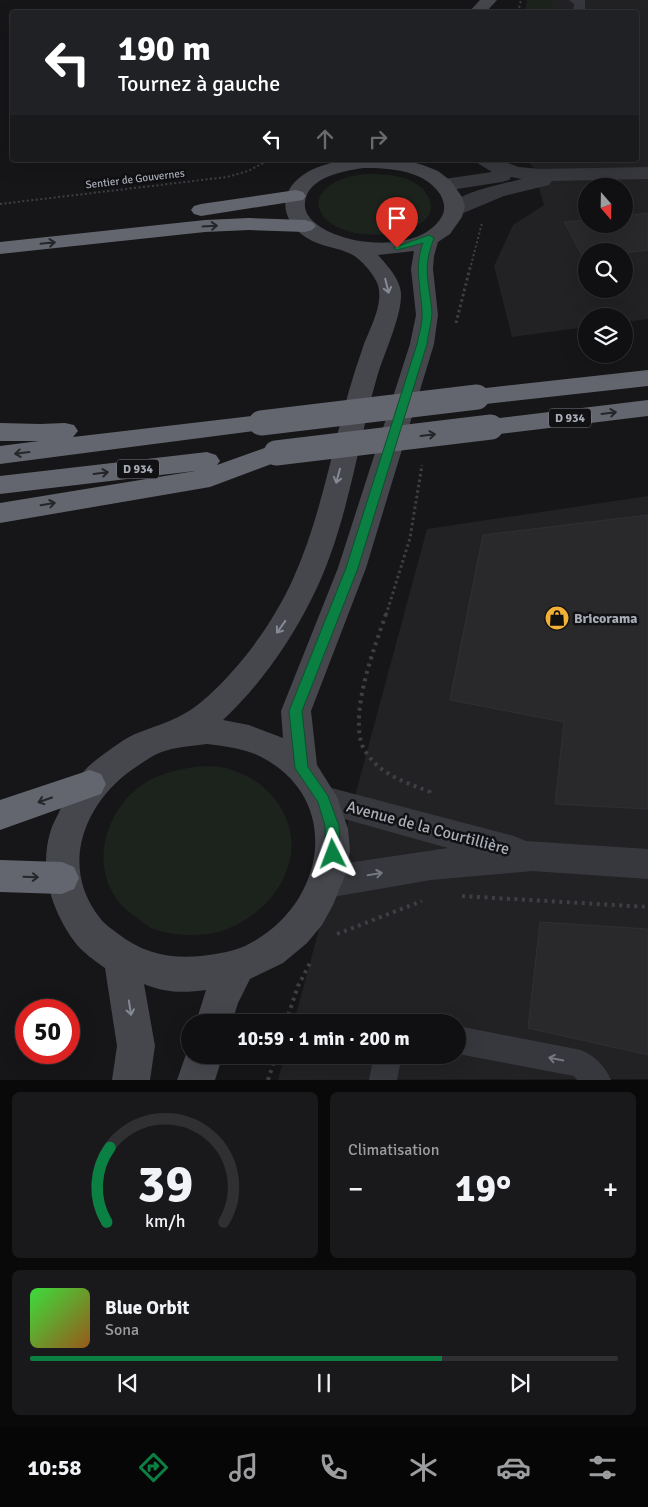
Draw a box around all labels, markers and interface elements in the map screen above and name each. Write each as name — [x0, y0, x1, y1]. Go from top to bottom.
text: 190 m — [118, 27, 211, 70]
icon: left — [35, 30, 100, 95]
text: Tournez à gauche — [118, 70, 280, 97]
icon: left — [258, 125, 286, 153]
icon: ahead — [311, 125, 339, 153]
icon: right — [364, 125, 392, 153]
street label: Sentier de Gouvernes — [85, 166, 185, 192]
north arrow — [578, 178, 632, 232]
map controls — [578, 178, 633, 363]
pin — [376, 197, 418, 248]
icon: arrive — [383, 204, 411, 232]
one-way arrow — [202, 221, 218, 230]
one-way arrow — [40, 238, 56, 247]
button: search — [578, 243, 633, 298]
one-way arrow — [383, 278, 392, 294]
button: layers — [578, 308, 633, 363]
road number: D 934 — [549, 408, 591, 428]
one-way arrow — [601, 408, 617, 418]
one-way arrow — [420, 430, 436, 440]
one-way arrow — [14, 448, 30, 458]
road number: D 934 — [117, 459, 159, 478]
one-way arrow — [333, 467, 342, 483]
one-way arrow — [92, 468, 108, 478]
one-way arrow — [40, 499, 56, 509]
shop icon: Bricorama — [544, 605, 570, 631]
place label: Bricorama — [574, 610, 637, 627]
one-way arrow — [276, 620, 286, 634]
one-way arrow — [38, 796, 53, 805]
street label: Avenue de la Courtillière — [344, 797, 512, 859]
position arrow — [306, 827, 358, 879]
one-way arrow — [367, 869, 383, 879]
one-way arrow — [23, 873, 39, 882]
speed limit sign: 50 — [15, 999, 80, 1064]
one-way arrow — [125, 999, 135, 1015]
text: 10:59 · 1 min · 200 m — [237, 1027, 410, 1051]
one-way arrow — [548, 1053, 564, 1063]
text: Climatisation — [348, 1140, 439, 1160]
text: 39 — [137, 1152, 193, 1216]
text: 19° — [455, 1165, 511, 1212]
text: − — [348, 1172, 363, 1206]
text: + — [603, 1172, 618, 1206]
text: km/h — [145, 1210, 185, 1232]
text: Blue Orbit — [105, 1296, 189, 1320]
text: Sona — [105, 1320, 139, 1340]
icon: previous — [114, 1369, 142, 1397]
icon: pause — [310, 1369, 338, 1397]
icon: next — [506, 1369, 534, 1397]
icon: directions — [136, 1450, 171, 1485]
icon: music — [226, 1450, 261, 1485]
icon: phone — [316, 1450, 351, 1485]
icon: climate — [406, 1450, 441, 1485]
icon: car — [496, 1450, 531, 1485]
icon: filters — [585, 1450, 620, 1485]
text: 10:58 — [27, 1454, 81, 1481]

